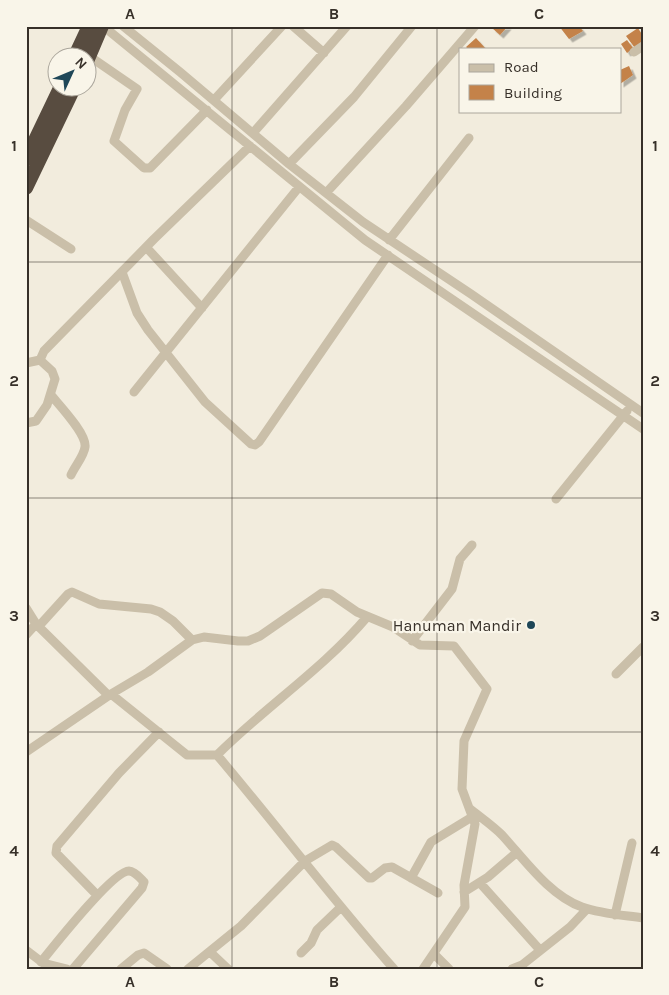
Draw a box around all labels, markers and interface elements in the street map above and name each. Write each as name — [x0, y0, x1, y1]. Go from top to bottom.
text: A — [125, 4, 135, 23]
text: B — [329, 4, 339, 23]
text: C — [534, 4, 544, 23]
north arrow — [48, 48, 98, 98]
legend — [459, 48, 622, 112]
text: N — [71, 54, 91, 73]
text: Road — [504, 58, 539, 76]
text: Building — [504, 84, 562, 102]
text: 1 — [11, 136, 17, 155]
text: 1 — [652, 136, 658, 155]
text: 2 — [9, 371, 19, 390]
text: 2 — [650, 371, 660, 390]
text: 3 — [9, 606, 19, 625]
text: 3 — [650, 606, 660, 625]
place label: Hanuman Mandir — [393, 616, 521, 635]
marker: Hanuman Mandir — [525, 619, 537, 631]
text: 4 — [9, 841, 19, 860]
text: 4 — [650, 841, 660, 860]
text: A — [125, 972, 135, 991]
text: B — [329, 972, 339, 991]
text: C — [534, 972, 544, 991]

